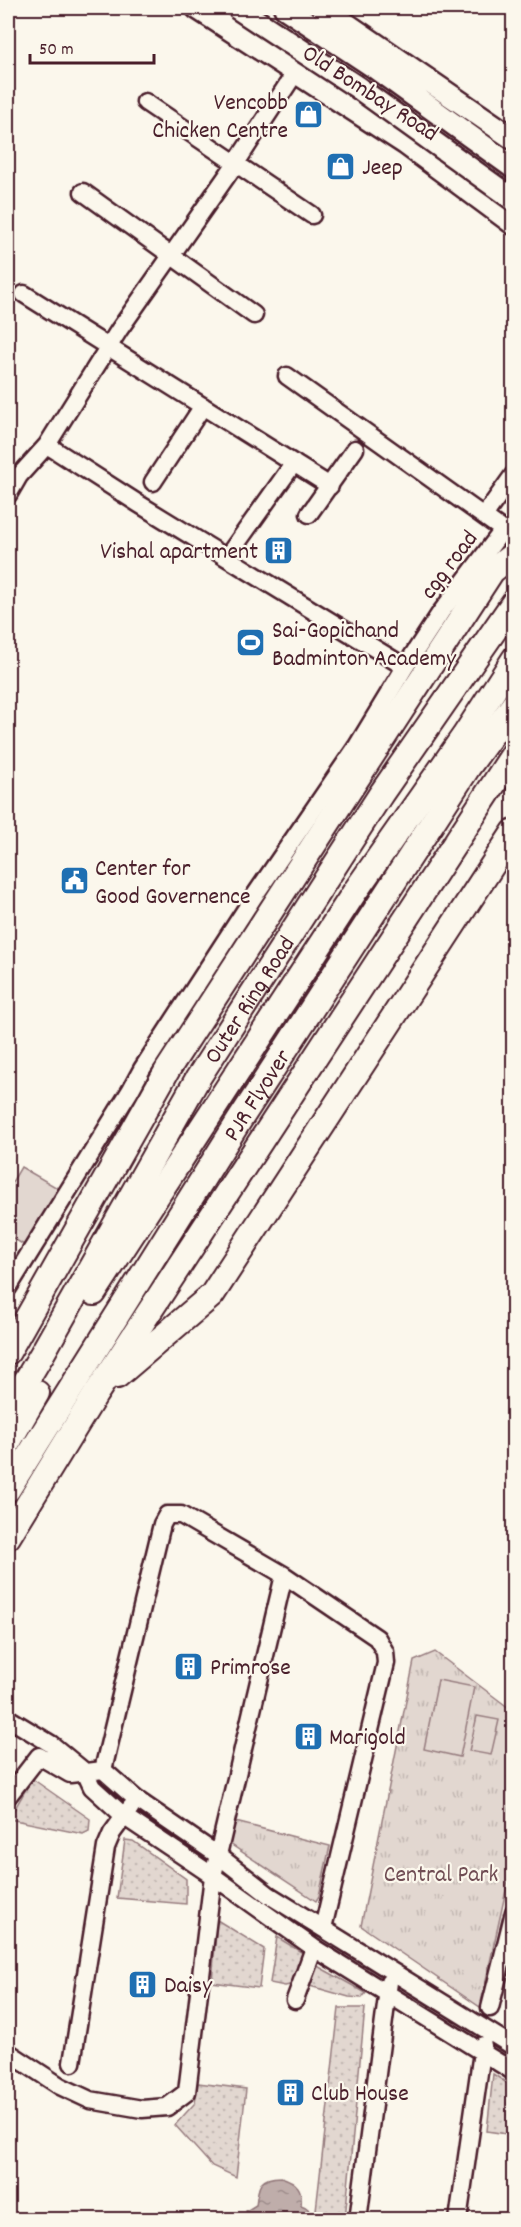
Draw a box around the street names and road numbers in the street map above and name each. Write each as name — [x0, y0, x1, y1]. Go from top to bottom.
street label: Old Bombay Road — [294, 38, 444, 151]
street label: cgg road — [413, 524, 488, 607]
street label: Outer Ring Road — [197, 930, 305, 1072]
street label: PJR Flyover — [216, 1044, 301, 1149]

